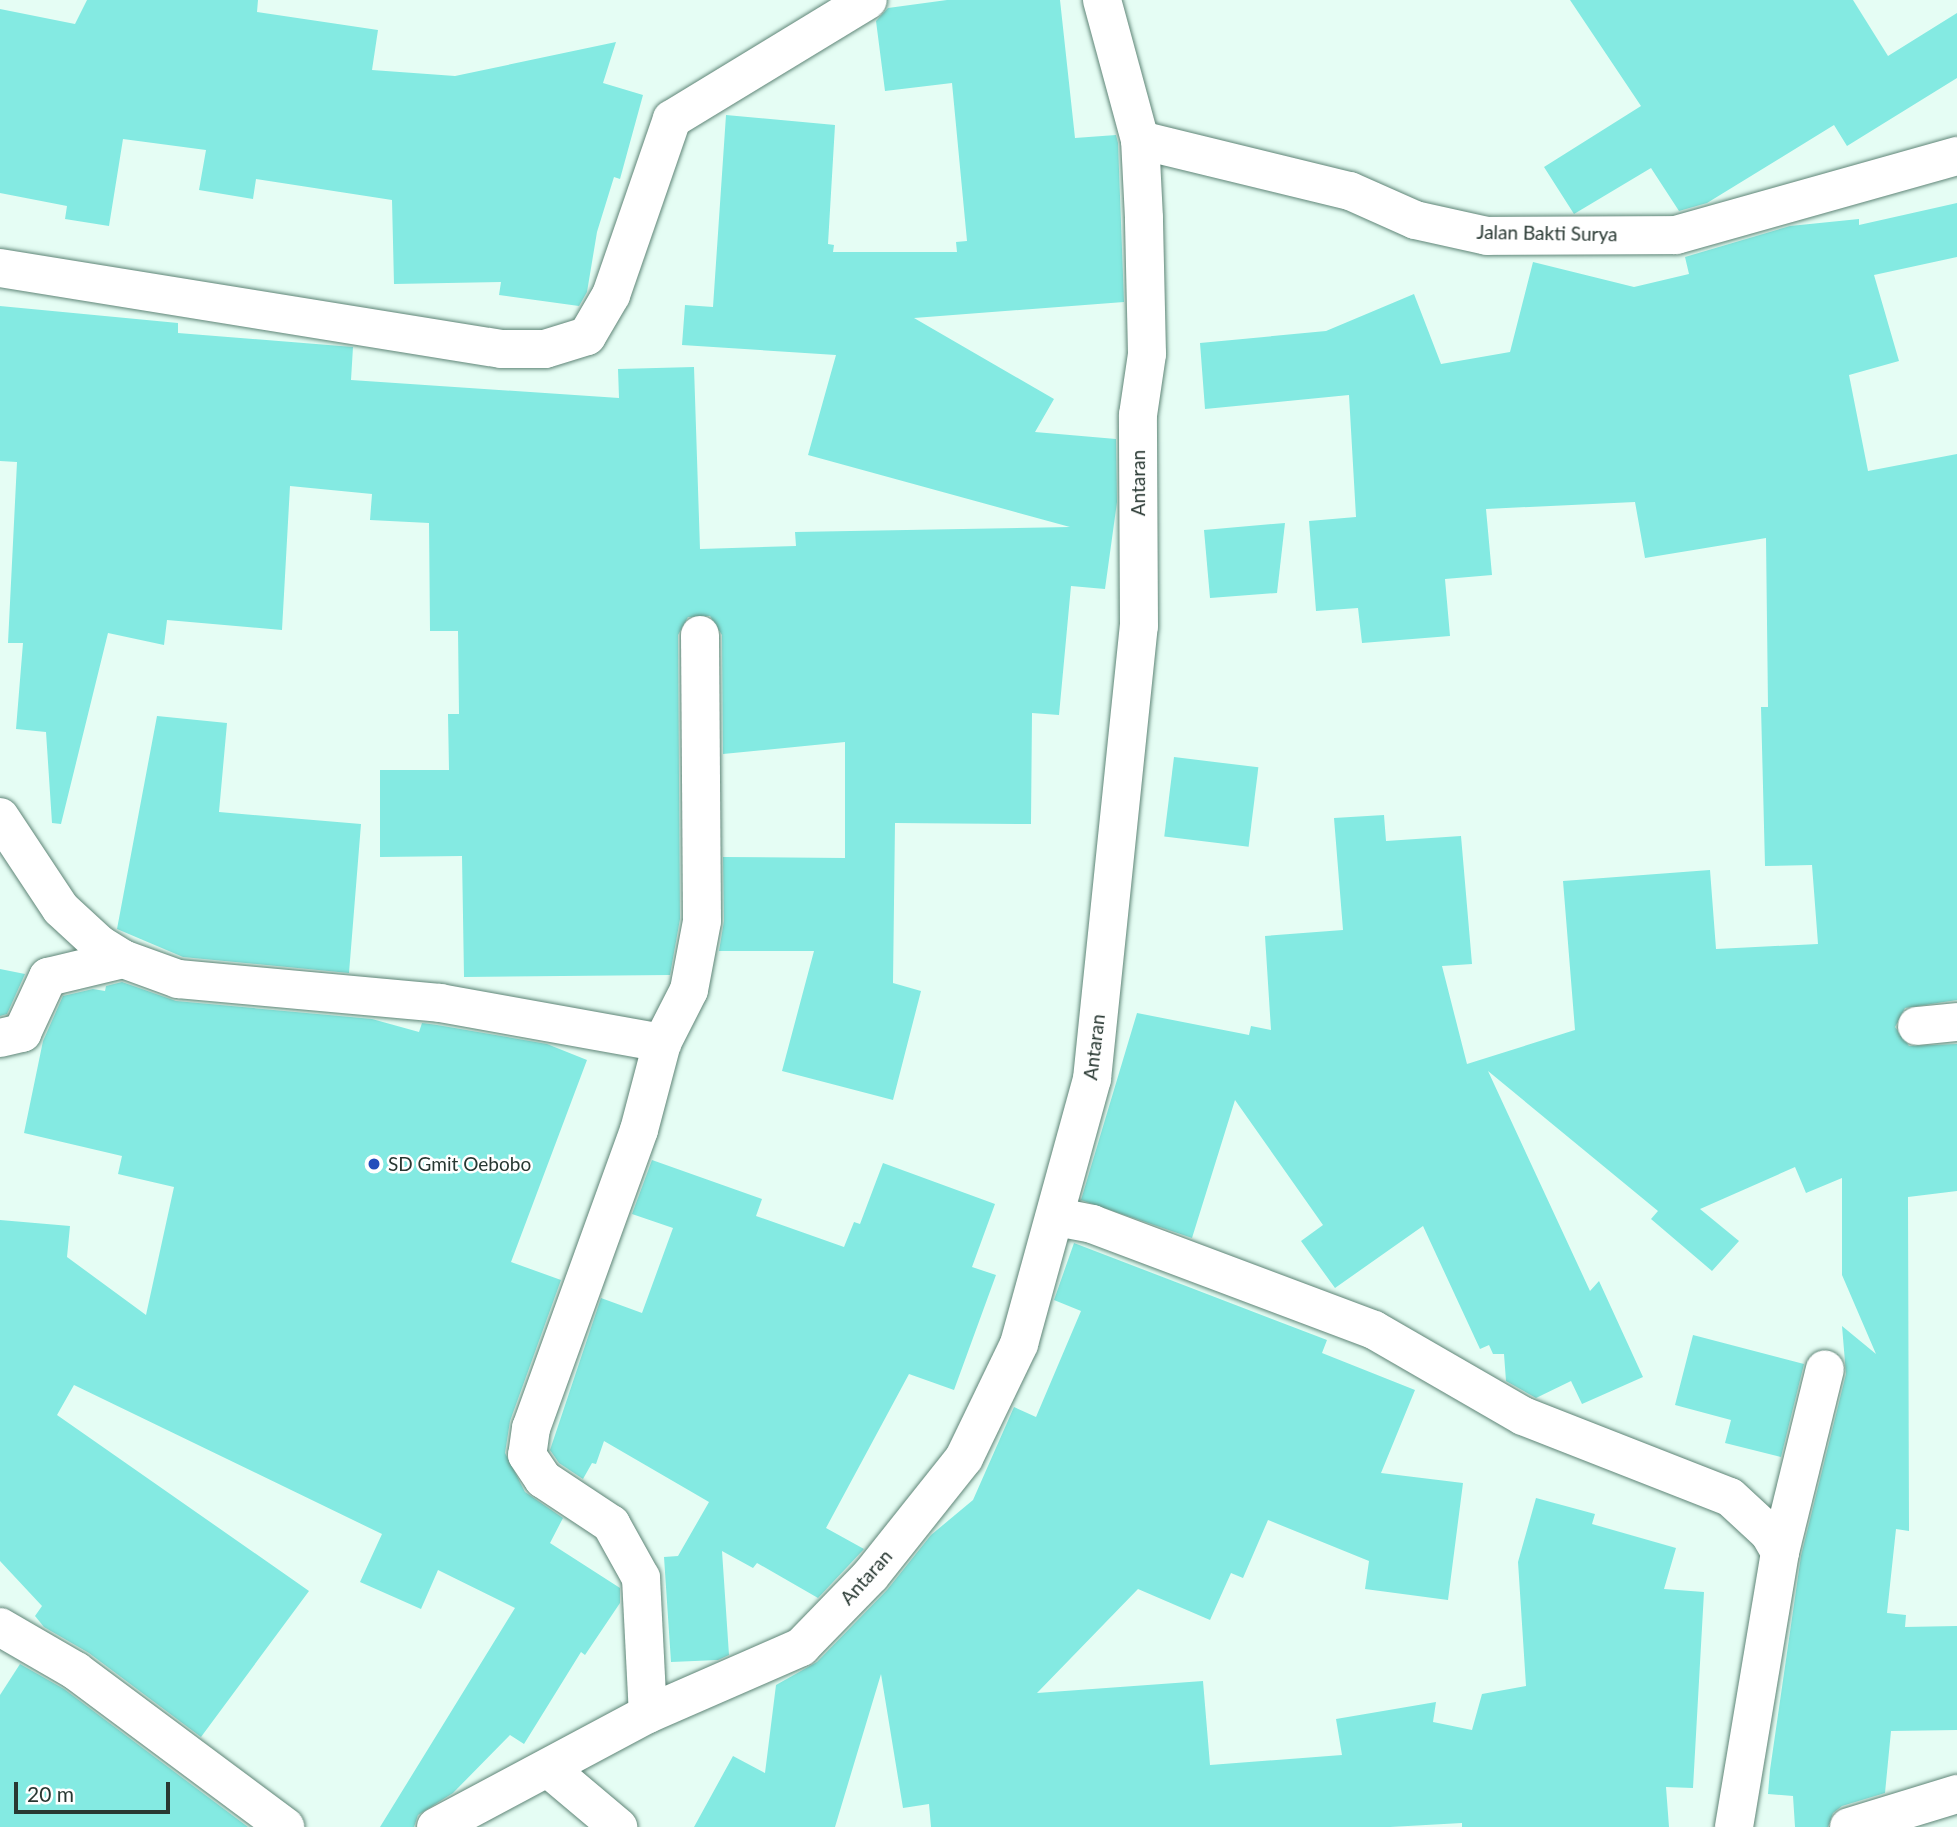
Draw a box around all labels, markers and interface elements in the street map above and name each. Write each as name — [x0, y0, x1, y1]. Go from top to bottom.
street label: Jalan Bakti Surya — [1476, 220, 1618, 246]
street label: Antaran — [1127, 450, 1149, 516]
street label: Antaran — [1079, 1013, 1109, 1081]
place label: SD Gmit Oebobo — [388, 1153, 531, 1175]
marker: SD Gmit Oebobo — [366, 1156, 382, 1172]
street label: Antaran — [835, 1545, 897, 1609]
scale bar — [18, 1768, 173, 1812]
text: 20 m — [27, 1781, 74, 1806]

